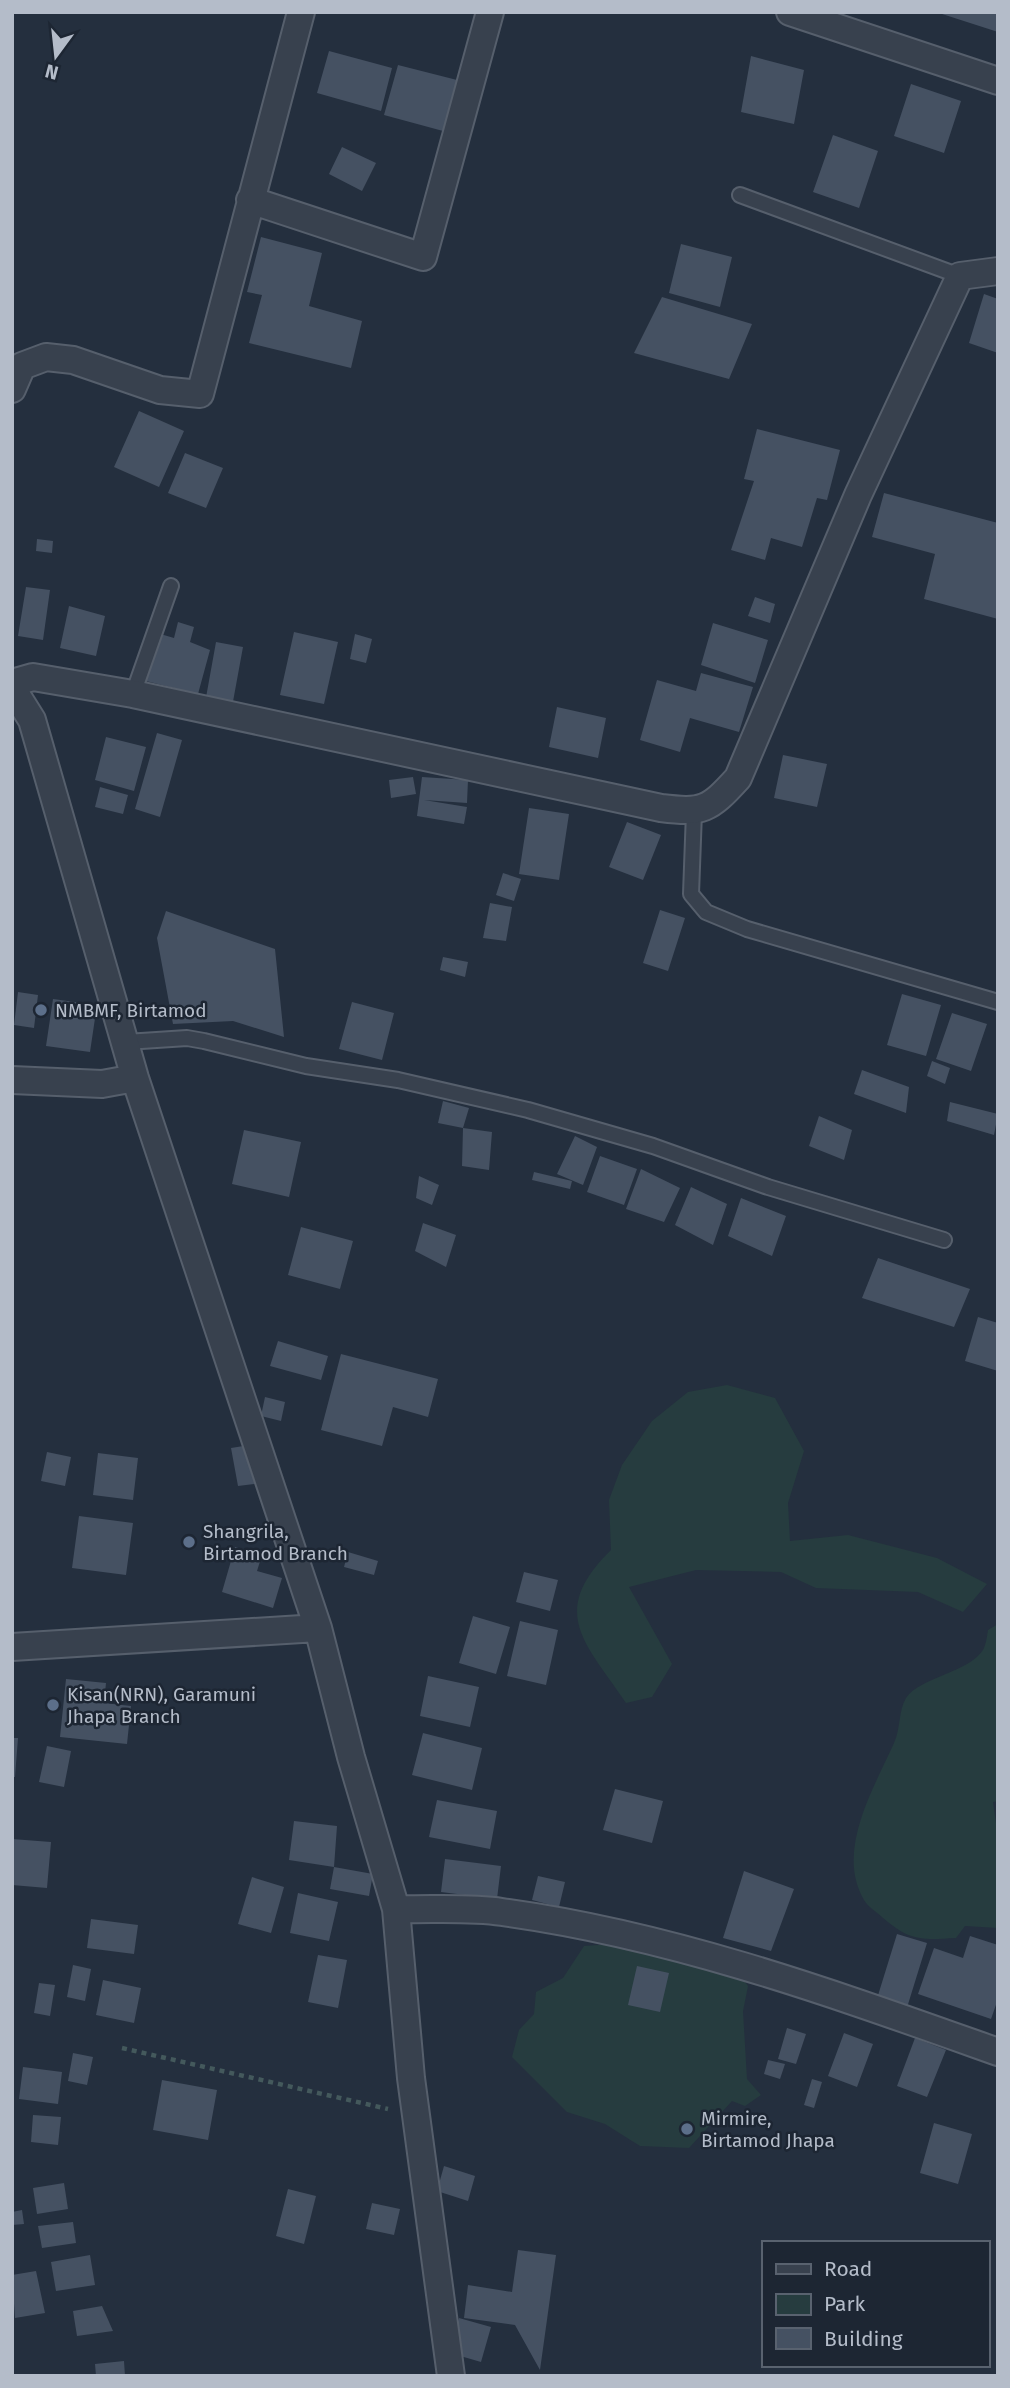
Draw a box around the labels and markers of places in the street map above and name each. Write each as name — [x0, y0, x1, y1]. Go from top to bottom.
place label: NMBMF, Birtamod — [55, 999, 207, 1022]
marker: NMBMF, Birtamod — [33, 1002, 49, 1018]
place label: Shangrila, Birtamod Branch — [203, 1520, 348, 1565]
marker: Shangrila, Birtamod Branch — [181, 1534, 197, 1550]
place label: Kisan(NRN), Garamuni Jhapa Branch — [67, 1683, 256, 1728]
marker: Kisan(NRN), Garamuni Jhapa Branch — [45, 1697, 61, 1713]
place label: Mirmire, Birtamod Jhapa — [701, 2107, 835, 2152]
marker: Mirmire, Birtamod Jhapa — [679, 2121, 695, 2137]

